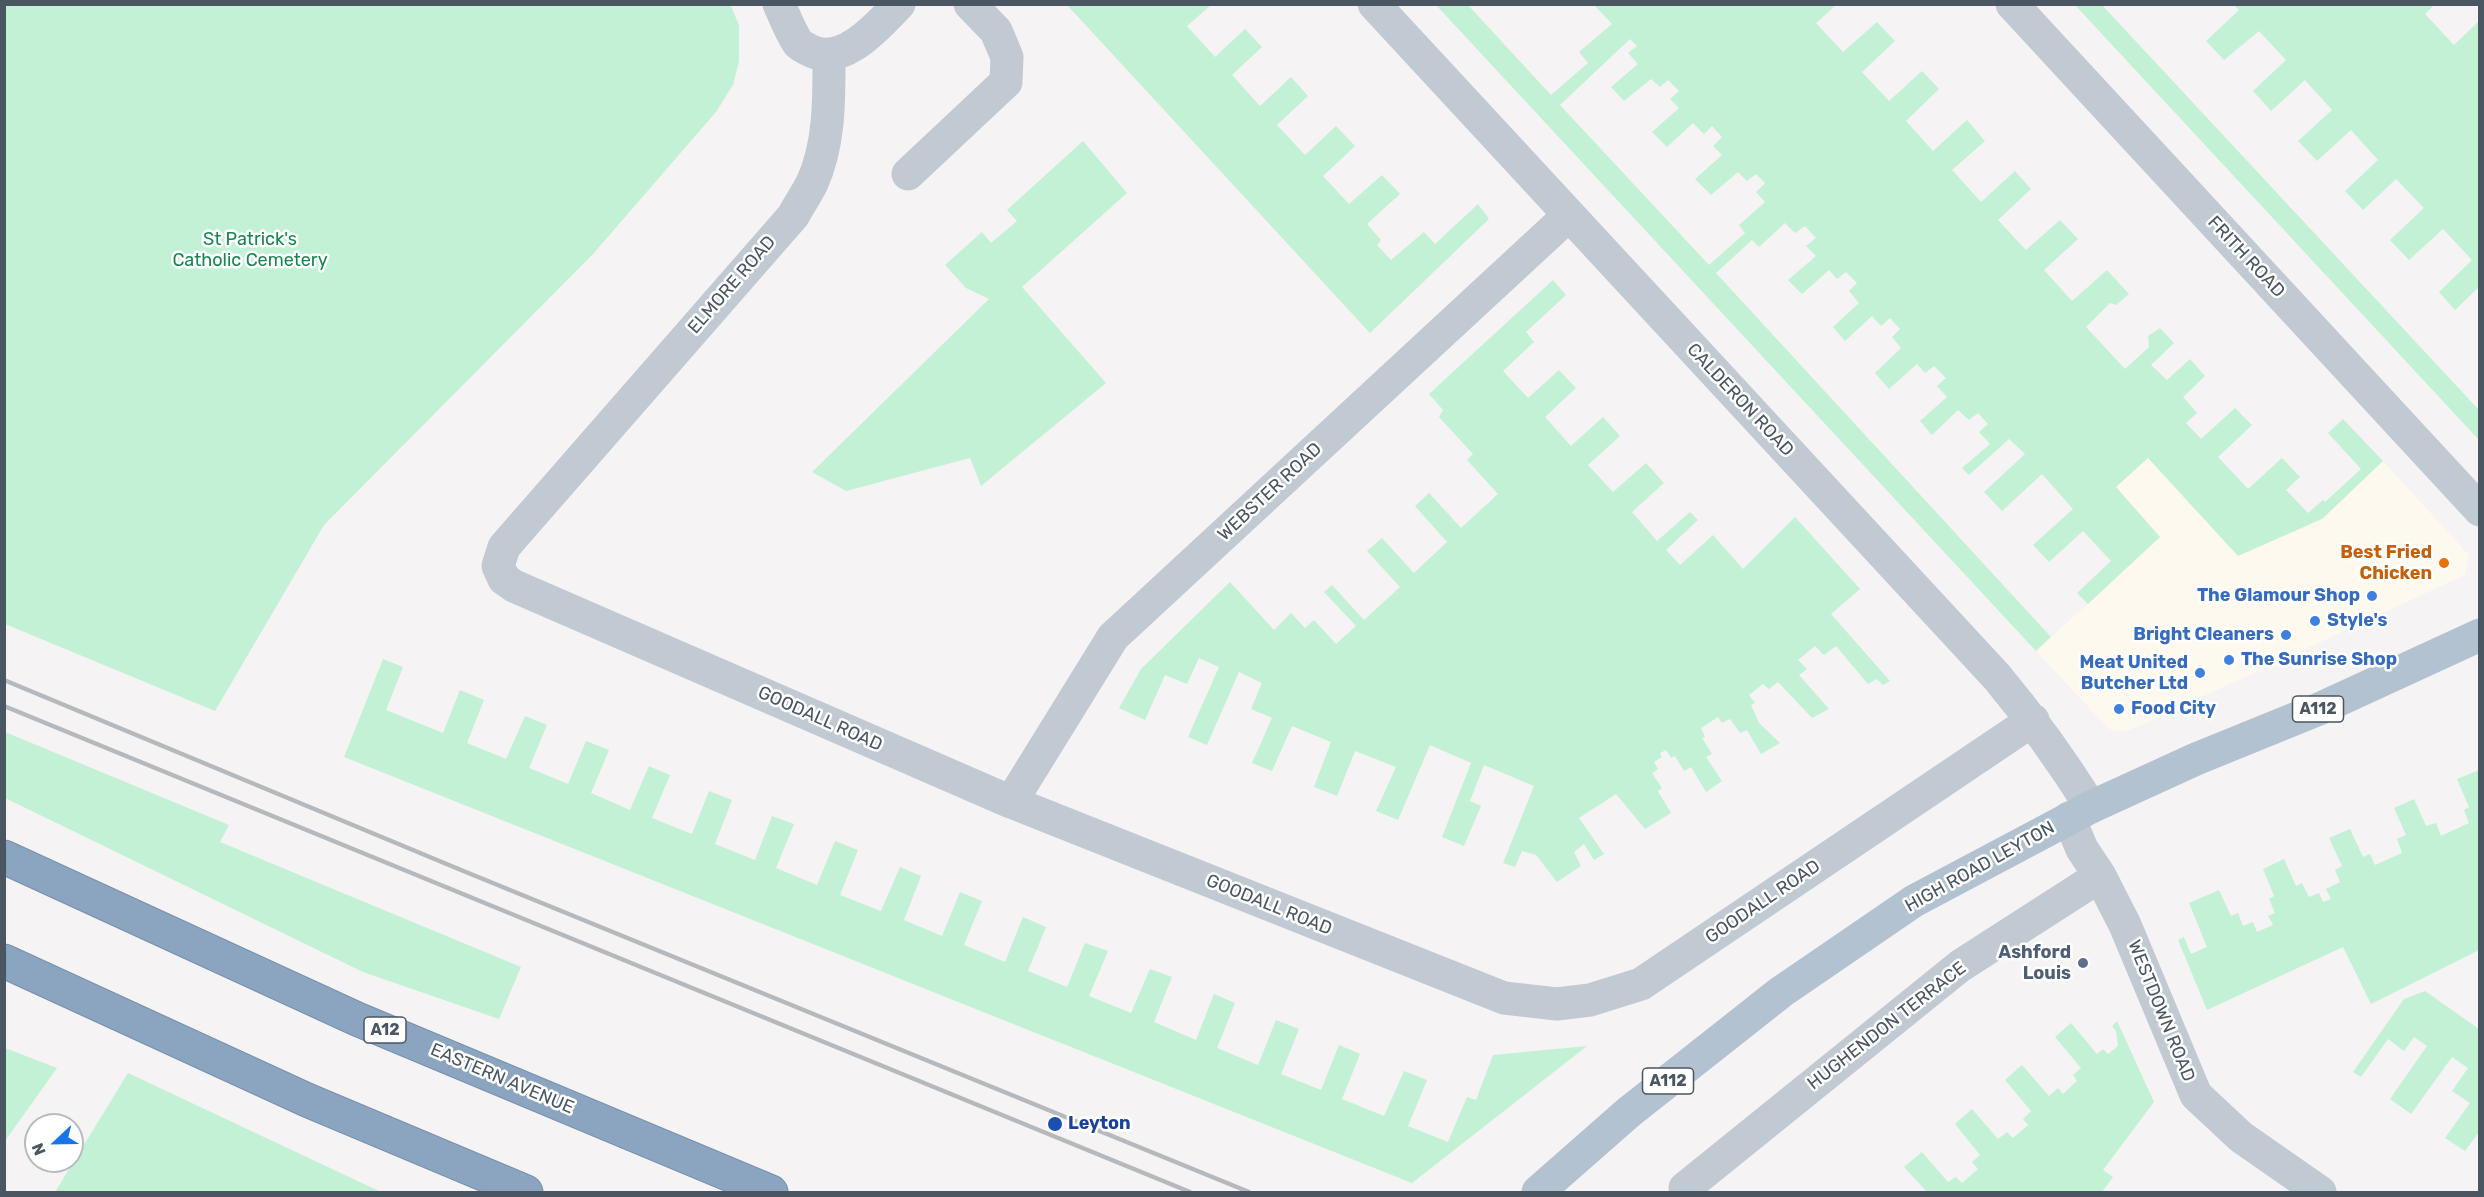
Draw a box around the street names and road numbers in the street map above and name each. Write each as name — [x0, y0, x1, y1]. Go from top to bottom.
street label: FRITH ROAD — [2203, 212, 2289, 302]
street label: ELMORE ROAD — [684, 232, 780, 338]
street label: CALDERON ROAD — [1682, 339, 1798, 461]
street label: WEBSTER ROAD — [1214, 438, 1326, 546]
street label: GOODALL ROAD — [755, 682, 885, 756]
road number: A112 — [2292, 696, 2344, 722]
street label: HIGH ROAD LEYTON — [1902, 817, 2058, 917]
street label: GOODALL ROAD — [1702, 856, 1824, 948]
street label: GOODALL ROAD — [1203, 870, 1335, 940]
street label: WESTDOWN ROAD — [2123, 937, 2199, 1085]
street label: HUGHENDON TERRACE — [1803, 957, 1971, 1095]
road number: A12 — [364, 1017, 406, 1043]
street label: EASTERN AVENUE — [427, 1039, 577, 1119]
road number: A112 — [1642, 1068, 1694, 1094]

